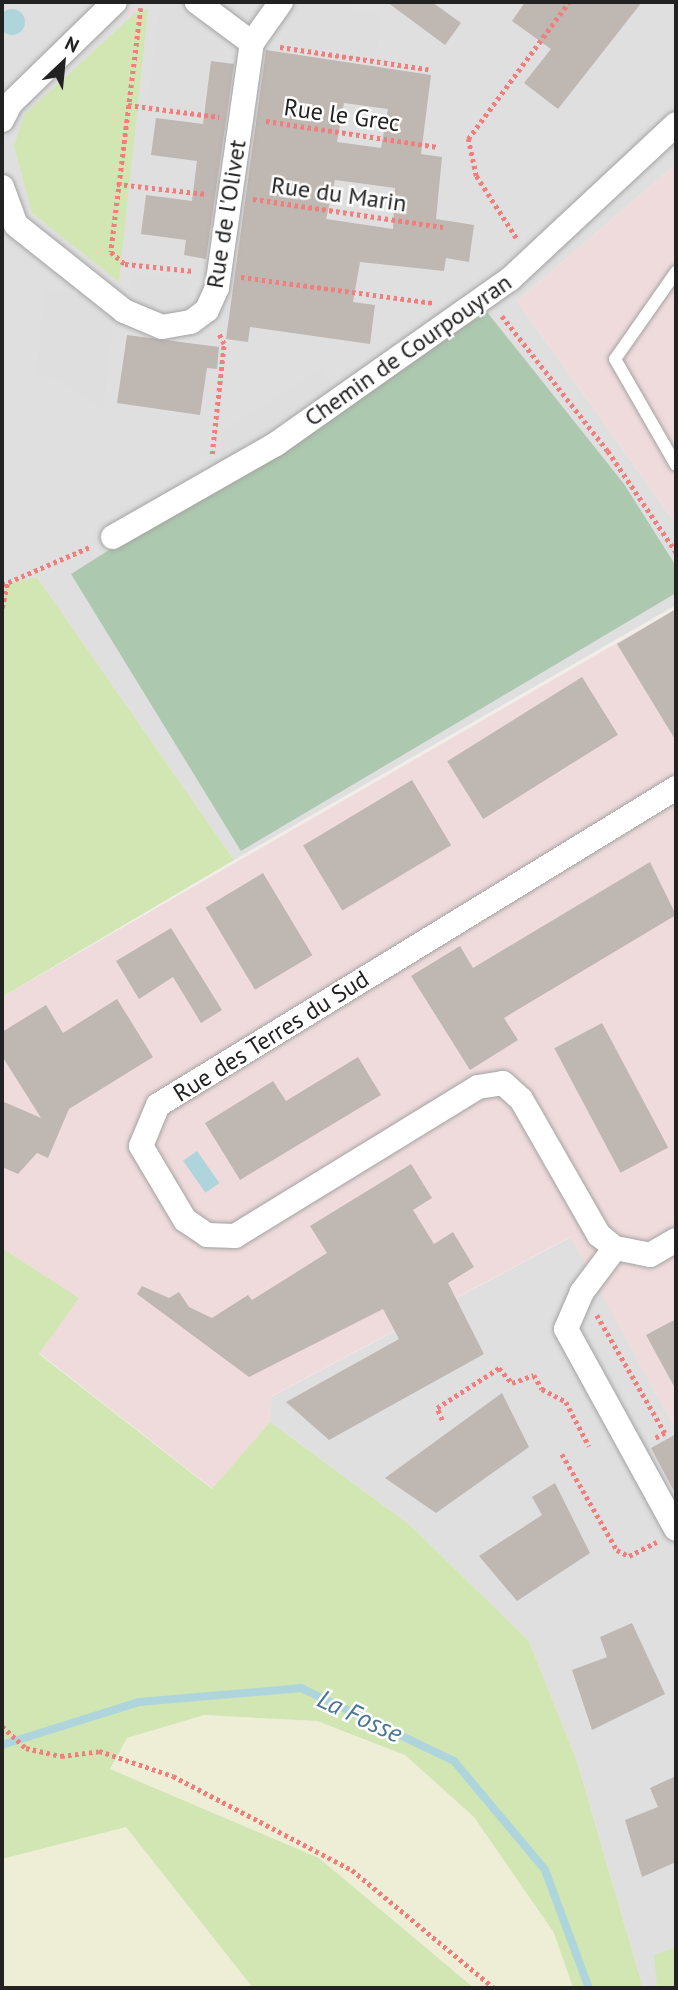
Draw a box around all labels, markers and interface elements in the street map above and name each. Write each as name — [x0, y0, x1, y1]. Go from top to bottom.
north arrow — [28, 28, 98, 98]
text: N — [61, 31, 83, 58]
street label: Rue le Grec — [282, 93, 402, 137]
street label: Rue de l'Olivet — [200, 138, 252, 290]
street label: Rue du Marin — [269, 170, 409, 218]
street label: Chemin de Courpouyran — [299, 268, 517, 432]
street label: Rue des Terres du Sud — [168, 964, 374, 1108]
water label: La Fosse — [313, 1683, 407, 1749]

